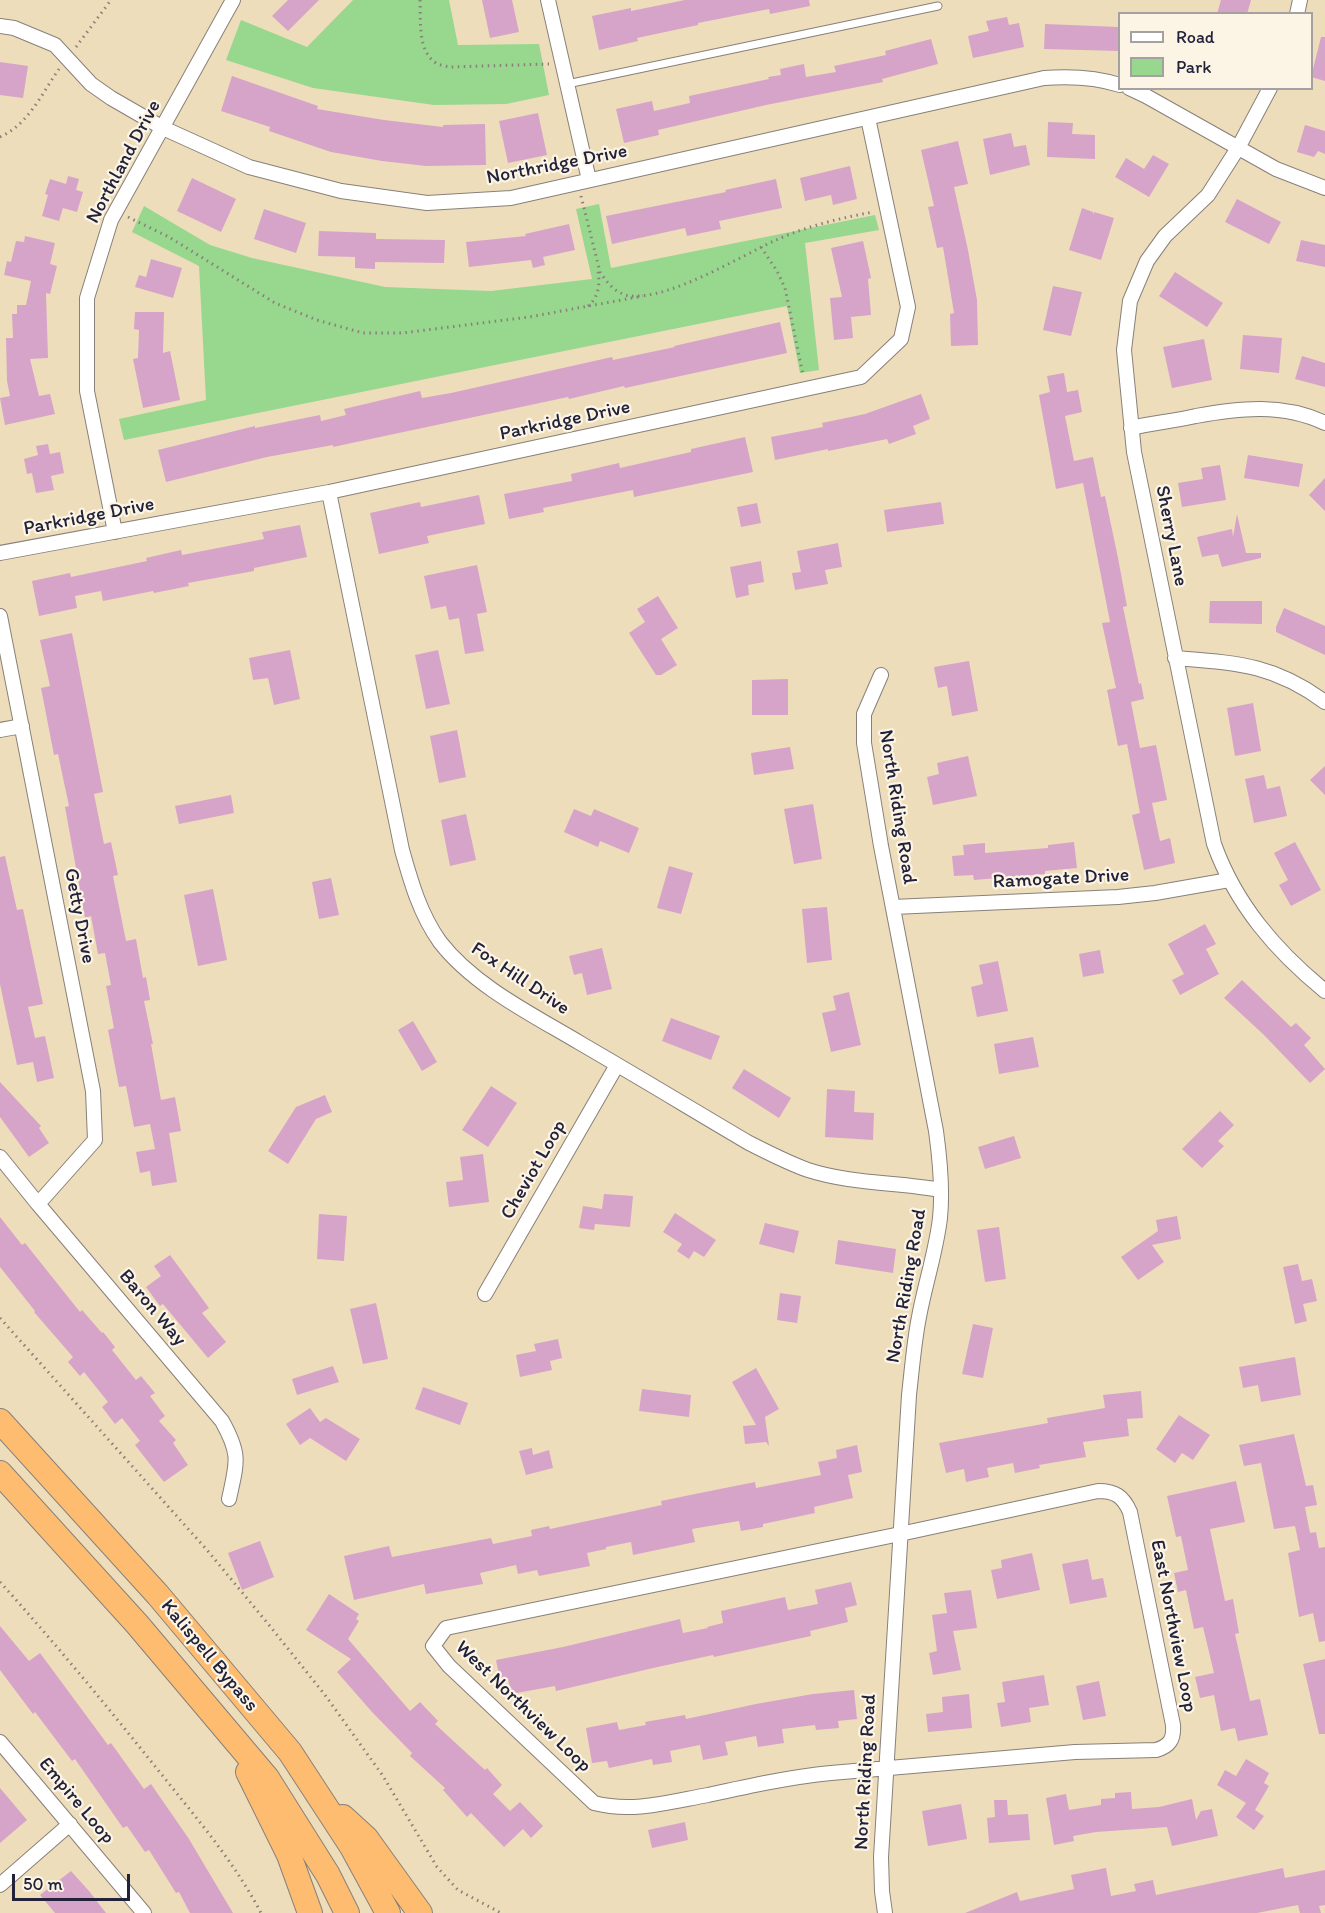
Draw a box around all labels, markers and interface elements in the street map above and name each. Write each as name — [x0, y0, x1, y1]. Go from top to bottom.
legend — [1118, 12, 1313, 90]
text: Road — [1176, 26, 1215, 48]
text: Park — [1176, 56, 1211, 78]
street label: Northland Drive — [81, 96, 167, 228]
street label: Northridge Drive — [485, 140, 629, 190]
street label: Parkridge Drive — [498, 395, 632, 447]
street label: Sherry Lane — [1149, 484, 1193, 588]
street label: Parkridge Drive — [22, 493, 156, 541]
street label: North Riding Road — [873, 728, 921, 886]
street label: Ramogate Drive — [992, 863, 1130, 895]
street label: Getty Drive — [58, 866, 100, 966]
street label: Fox Hill Drive — [466, 937, 574, 1021]
street label: Cheviot Loop — [496, 1116, 572, 1224]
street label: North Riding Road — [882, 1207, 932, 1365]
street label: Baron Way — [113, 1265, 191, 1351]
street label: East Northview Loop — [1144, 1538, 1202, 1714]
street label: Kalispell Bypass — [155, 1595, 263, 1717]
street label: West Northview Loop — [450, 1636, 596, 1778]
street label: North Riding Road — [850, 1693, 882, 1851]
street label: Empire Loop — [33, 1753, 119, 1849]
scale bar — [15, 1862, 134, 1900]
text: 50 m — [23, 1873, 63, 1895]

